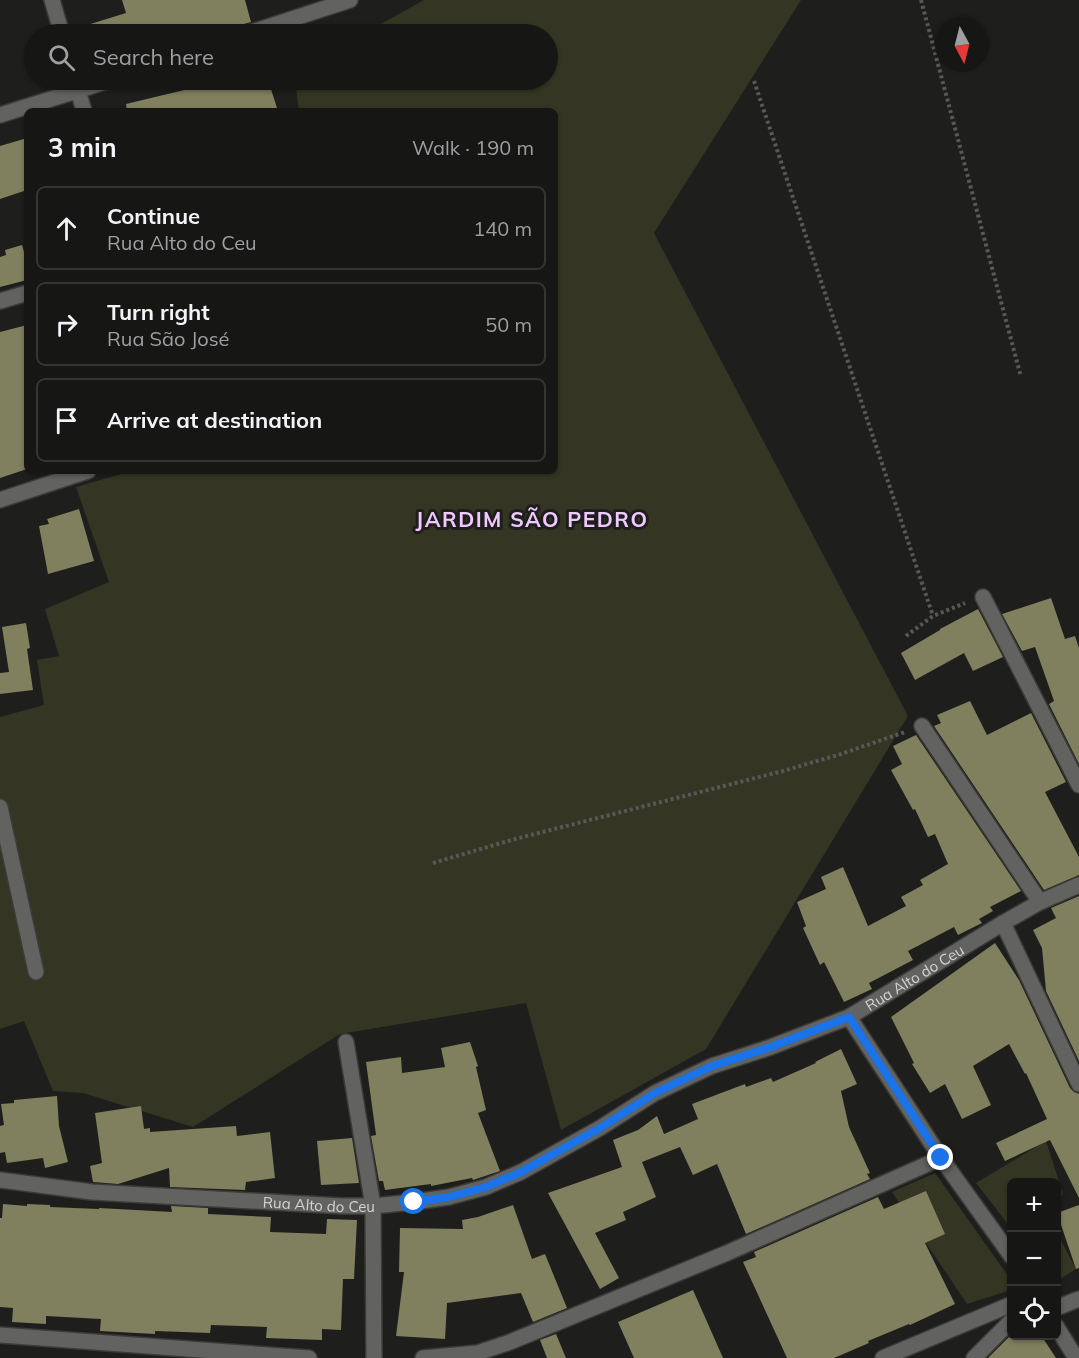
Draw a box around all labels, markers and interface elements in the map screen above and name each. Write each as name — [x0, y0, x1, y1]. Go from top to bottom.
north arrow — [935, 18, 989, 72]
search box — [24, 24, 558, 90]
icon: search — [45, 41, 78, 74]
text: Search here — [93, 43, 214, 71]
text: 3 min — [48, 131, 117, 164]
text: Walk · 190 m — [412, 135, 534, 160]
text: Continue — [107, 202, 200, 230]
icon: ahead — [50, 212, 83, 245]
text: 140 m — [473, 216, 532, 241]
text: Rua Alto do Ceu — [107, 230, 257, 255]
text: Turn right — [107, 298, 210, 326]
icon: right — [50, 308, 83, 341]
text: 50 m — [485, 312, 532, 337]
text: Rua São José — [107, 326, 230, 351]
icon: arrive — [50, 404, 83, 437]
text: Arrive at destination — [107, 406, 322, 434]
district label: JARDIM SÃO PEDRO — [416, 506, 648, 532]
street label: Rua Alto do Ceu — [862, 940, 967, 1014]
route end — [927, 1144, 953, 1170]
map controls — [1007, 1178, 1061, 1340]
button: + — [1007, 1178, 1061, 1232]
route start — [400, 1188, 426, 1214]
street label: Rua Alto do Ceu — [262, 1192, 375, 1216]
button: − — [1007, 1232, 1061, 1286]
button: locate — [1007, 1286, 1061, 1340]

